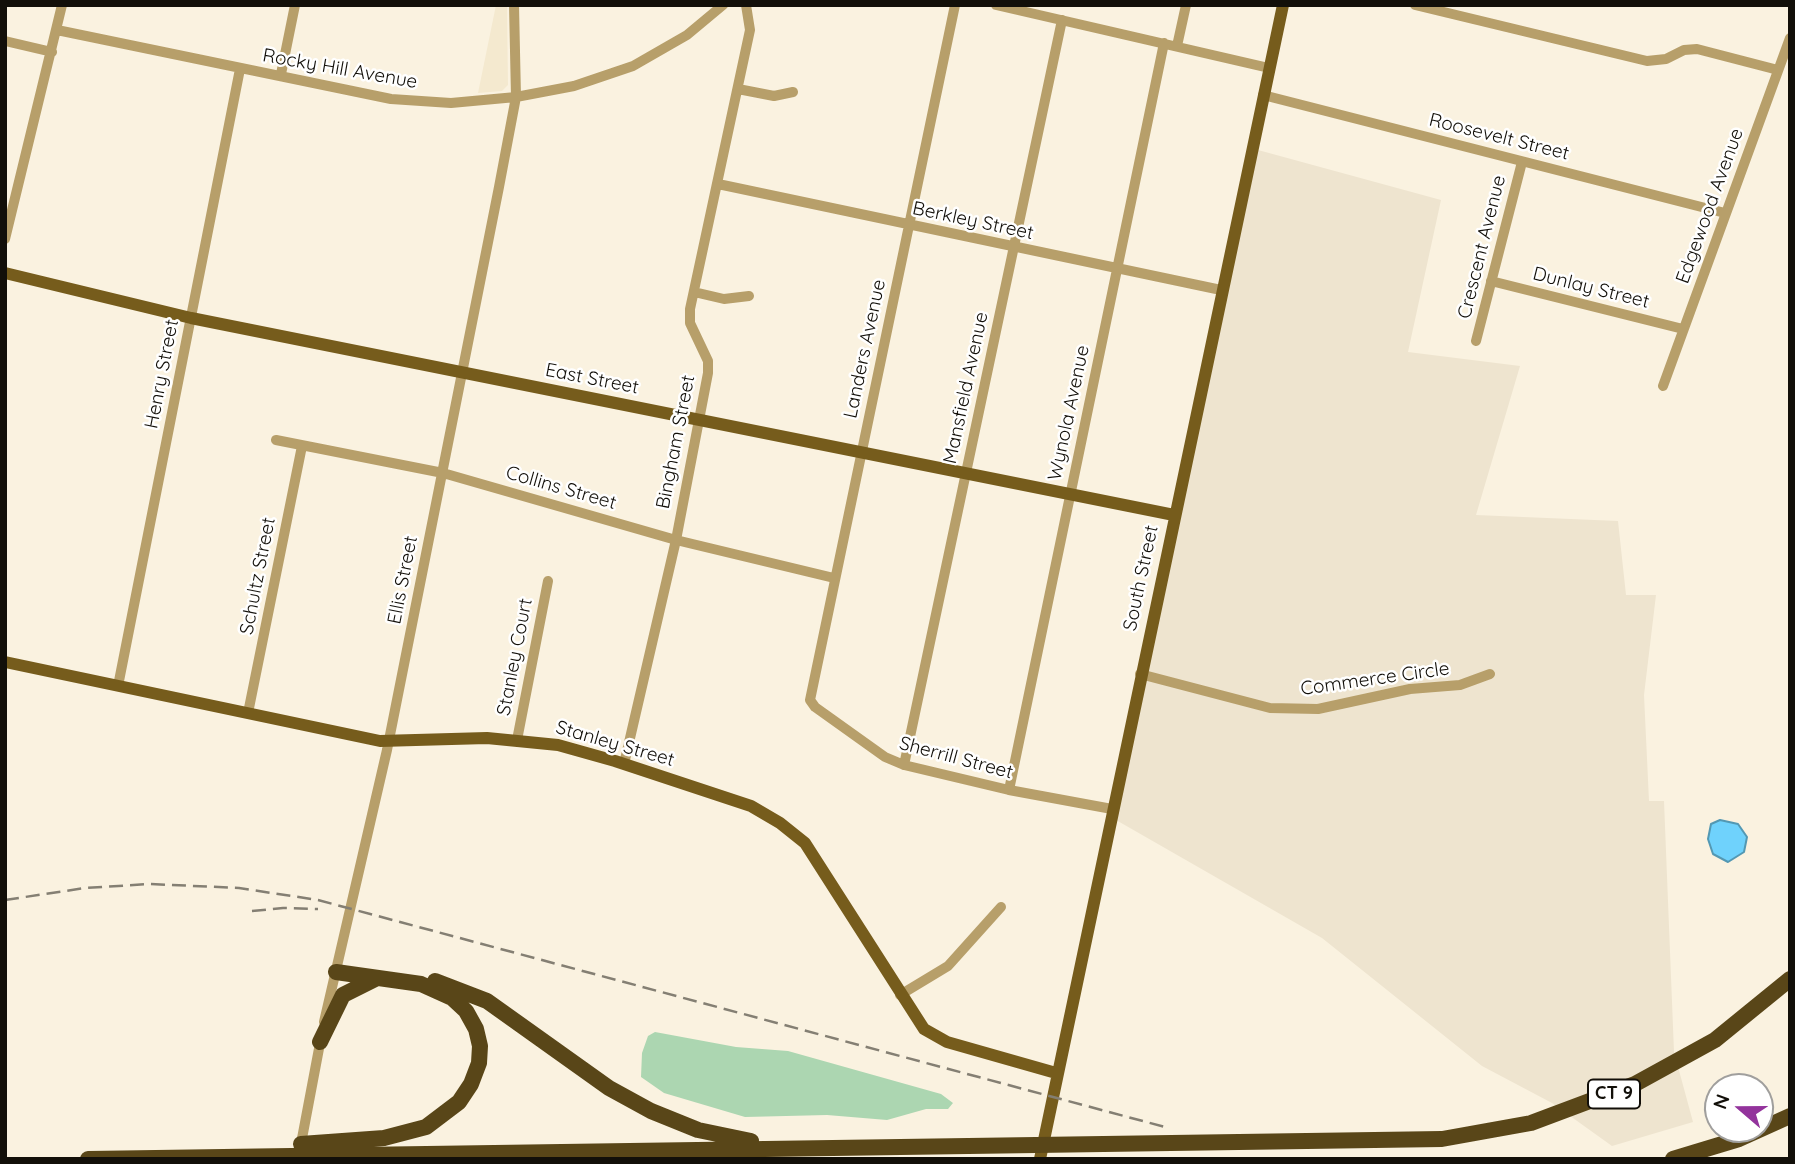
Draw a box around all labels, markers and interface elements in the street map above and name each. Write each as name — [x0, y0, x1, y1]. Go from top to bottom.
street label: Rocky Hill Avenue — [261, 44, 419, 94]
street label: Roosevelt Street — [1427, 109, 1571, 165]
street label: Edgewood Avenue — [1671, 125, 1749, 287]
street label: Crescent Avenue — [1453, 173, 1511, 321]
street label: Berkley Street — [910, 197, 1036, 245]
street label: Dunlay Street — [1530, 263, 1652, 313]
street label: Landers Avenue — [839, 278, 891, 420]
street label: Mansfield Avenue — [939, 310, 993, 466]
street label: Henry Street — [140, 318, 184, 430]
street label: Wynola Avenue — [1044, 343, 1094, 483]
street label: East Street — [543, 359, 641, 399]
street label: Bingham Street — [652, 373, 700, 511]
street label: Collins Street — [503, 461, 619, 515]
street label: Schultz Street — [235, 515, 281, 637]
street label: South Street — [1119, 523, 1163, 633]
street label: Ellis Street — [383, 534, 423, 626]
street label: Stanley Court — [492, 596, 538, 718]
street label: Commerce Circle — [1299, 657, 1451, 701]
street label: Stanley Street — [553, 716, 677, 772]
street label: Sherrill Street — [897, 732, 1015, 784]
north arrow — [1704, 1073, 1774, 1143]
road number: CT 9 — [1588, 1079, 1640, 1108]
text: N — [1707, 1091, 1735, 1112]

